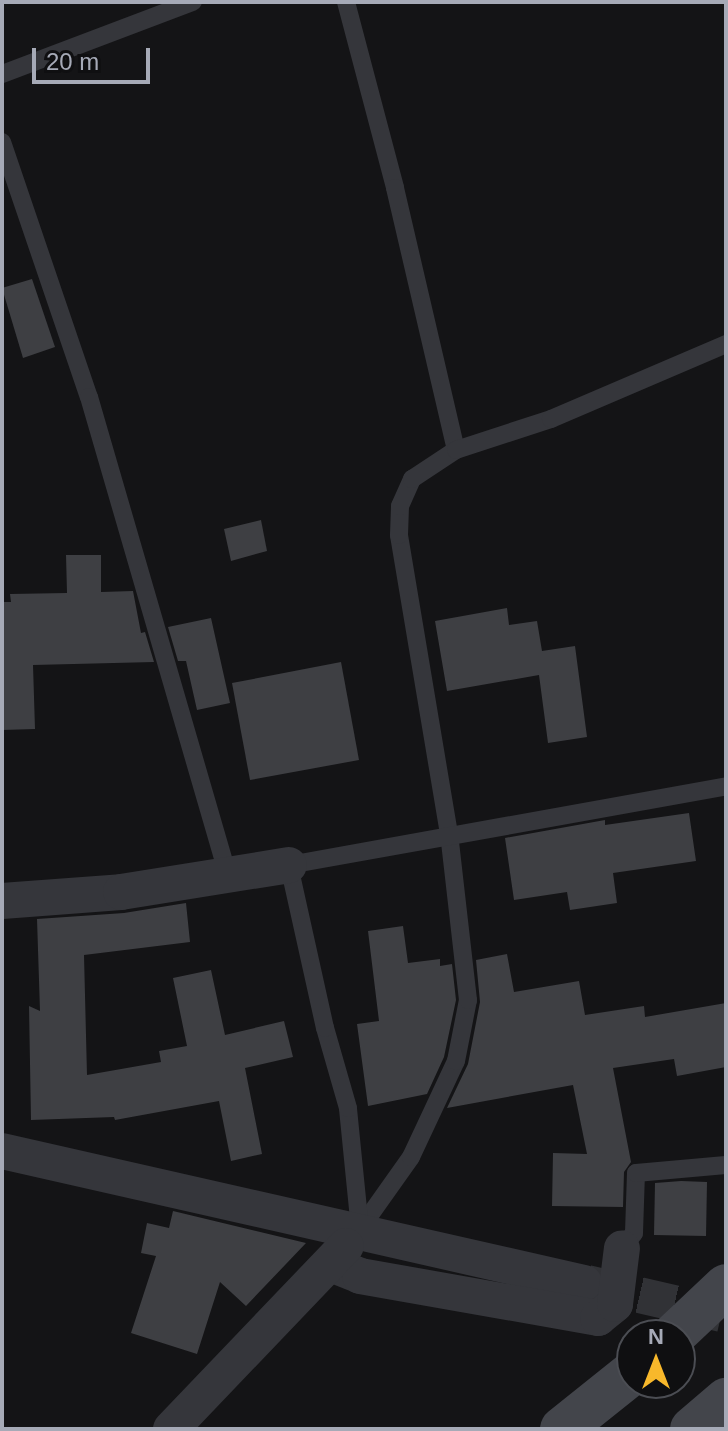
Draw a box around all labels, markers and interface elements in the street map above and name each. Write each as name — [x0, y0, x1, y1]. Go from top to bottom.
scale bar — [36, 32, 154, 82]
text: 20 m — [46, 48, 99, 75]
north arrow — [616, 1319, 696, 1399]
text: N — [648, 1324, 664, 1349]

